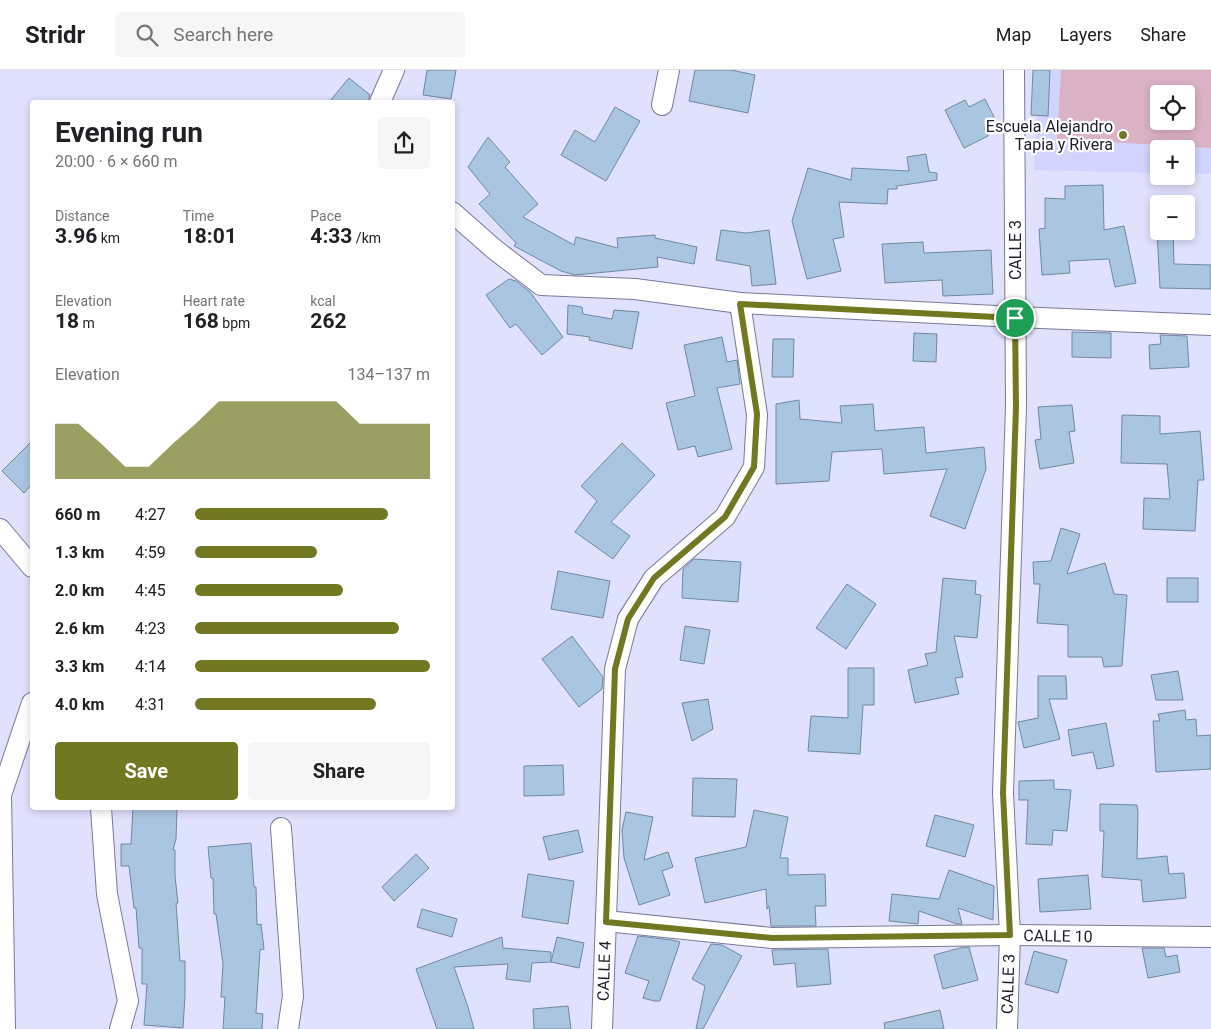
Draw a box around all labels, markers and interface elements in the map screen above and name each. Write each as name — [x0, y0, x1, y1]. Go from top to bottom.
search box — [115, 12, 465, 57]
text: Stridr — [25, 21, 85, 49]
icon: search — [133, 21, 161, 49]
text: Search here — [173, 23, 273, 46]
text: Map — [996, 24, 1031, 45]
text: Layers — [1059, 24, 1112, 45]
text: Share — [1140, 24, 1186, 45]
map controls — [1150, 85, 1195, 240]
button: locate — [1150, 85, 1195, 130]
text: Evening run — [55, 116, 203, 149]
button: share — [378, 117, 430, 169]
place label: Escuela Alejandro Tapia y Rivera — [986, 117, 1113, 154]
marker: Escuela Alejandro Tapia y Rivera — [1117, 129, 1129, 141]
button: + — [1150, 140, 1195, 185]
text: 20:00 · 6 × 660 m — [55, 152, 177, 171]
button: − — [1150, 195, 1195, 240]
text: Distance — [55, 208, 110, 224]
text: Time — [183, 208, 214, 224]
text: Pace — [310, 208, 341, 224]
street label: CALLE 3 — [1006, 220, 1025, 280]
text: 3.96 — [55, 224, 97, 248]
text: 18:01 — [183, 224, 237, 248]
text: 4:33 — [310, 224, 352, 248]
text: km — [97, 230, 120, 246]
text: /km — [352, 230, 381, 246]
text: Elevation — [55, 293, 112, 309]
text: Heart rate — [183, 293, 245, 309]
text: kcal — [310, 293, 336, 309]
pin — [994, 297, 1036, 339]
icon: arrive — [1001, 304, 1029, 332]
text: 18 — [55, 309, 79, 333]
text: 168 — [183, 309, 219, 333]
text: 262 — [310, 309, 346, 333]
text: m — [79, 315, 95, 331]
text: bpm — [219, 315, 250, 331]
text: Elevation — [55, 365, 120, 384]
text: 134–137 m — [348, 365, 430, 384]
text: 660 m — [55, 505, 100, 524]
text: 4:27 — [135, 505, 166, 524]
text: 1.3 km — [55, 543, 104, 562]
text: 4:59 — [135, 543, 166, 562]
text: 2.0 km — [55, 581, 104, 600]
text: 4:45 — [135, 581, 166, 600]
text: 2.6 km — [55, 619, 104, 638]
text: 4:23 — [135, 619, 166, 638]
text: 3.3 km — [55, 657, 104, 676]
text: 4:14 — [135, 657, 166, 676]
text: 4.0 km — [55, 695, 104, 714]
text: 4:31 — [135, 695, 166, 714]
button: Save — [55, 742, 238, 800]
button: Share — [248, 742, 430, 800]
street label: CALLE 10 — [1023, 926, 1093, 946]
street label: CALLE 4 — [593, 941, 615, 1001]
street label: CALLE 3 — [997, 954, 1019, 1014]

